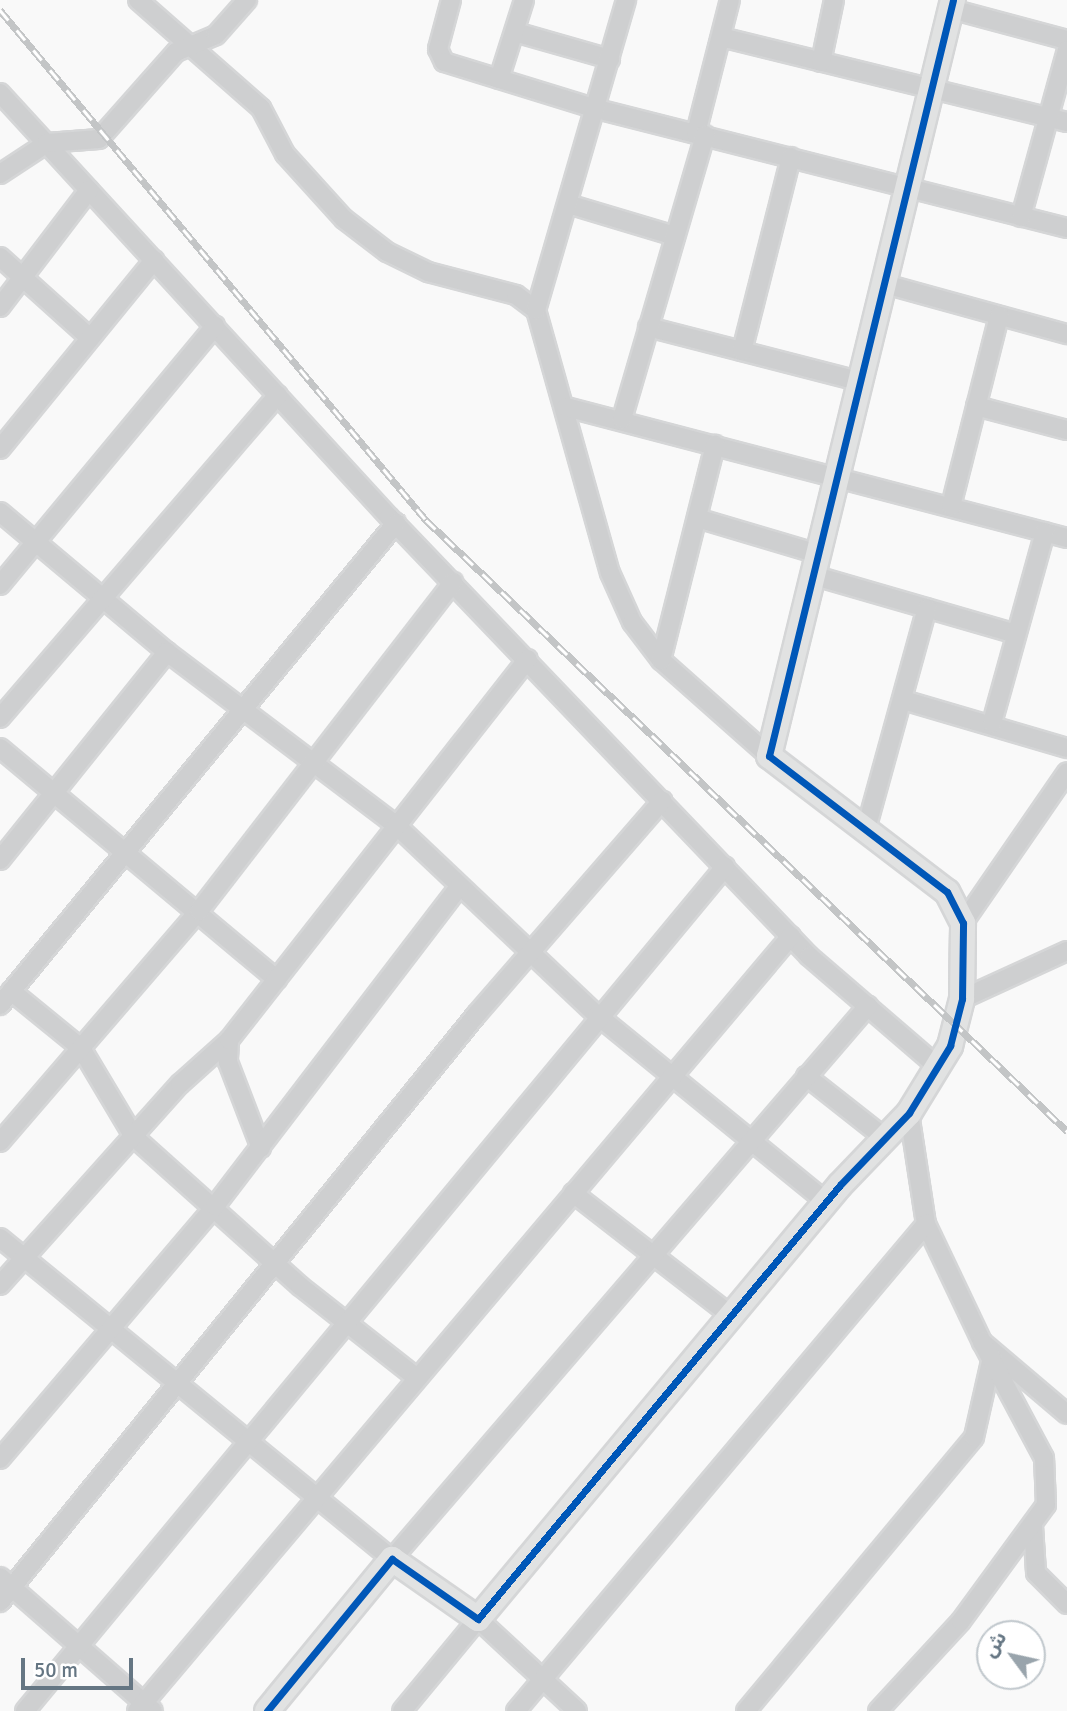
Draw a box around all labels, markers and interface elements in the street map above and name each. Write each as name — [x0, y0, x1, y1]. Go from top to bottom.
north arrow — [976, 1620, 1046, 1690]
text: ش — [978, 1627, 1012, 1662]
scale bar — [24, 1644, 136, 1688]
text: 50 m — [34, 1657, 78, 1683]

